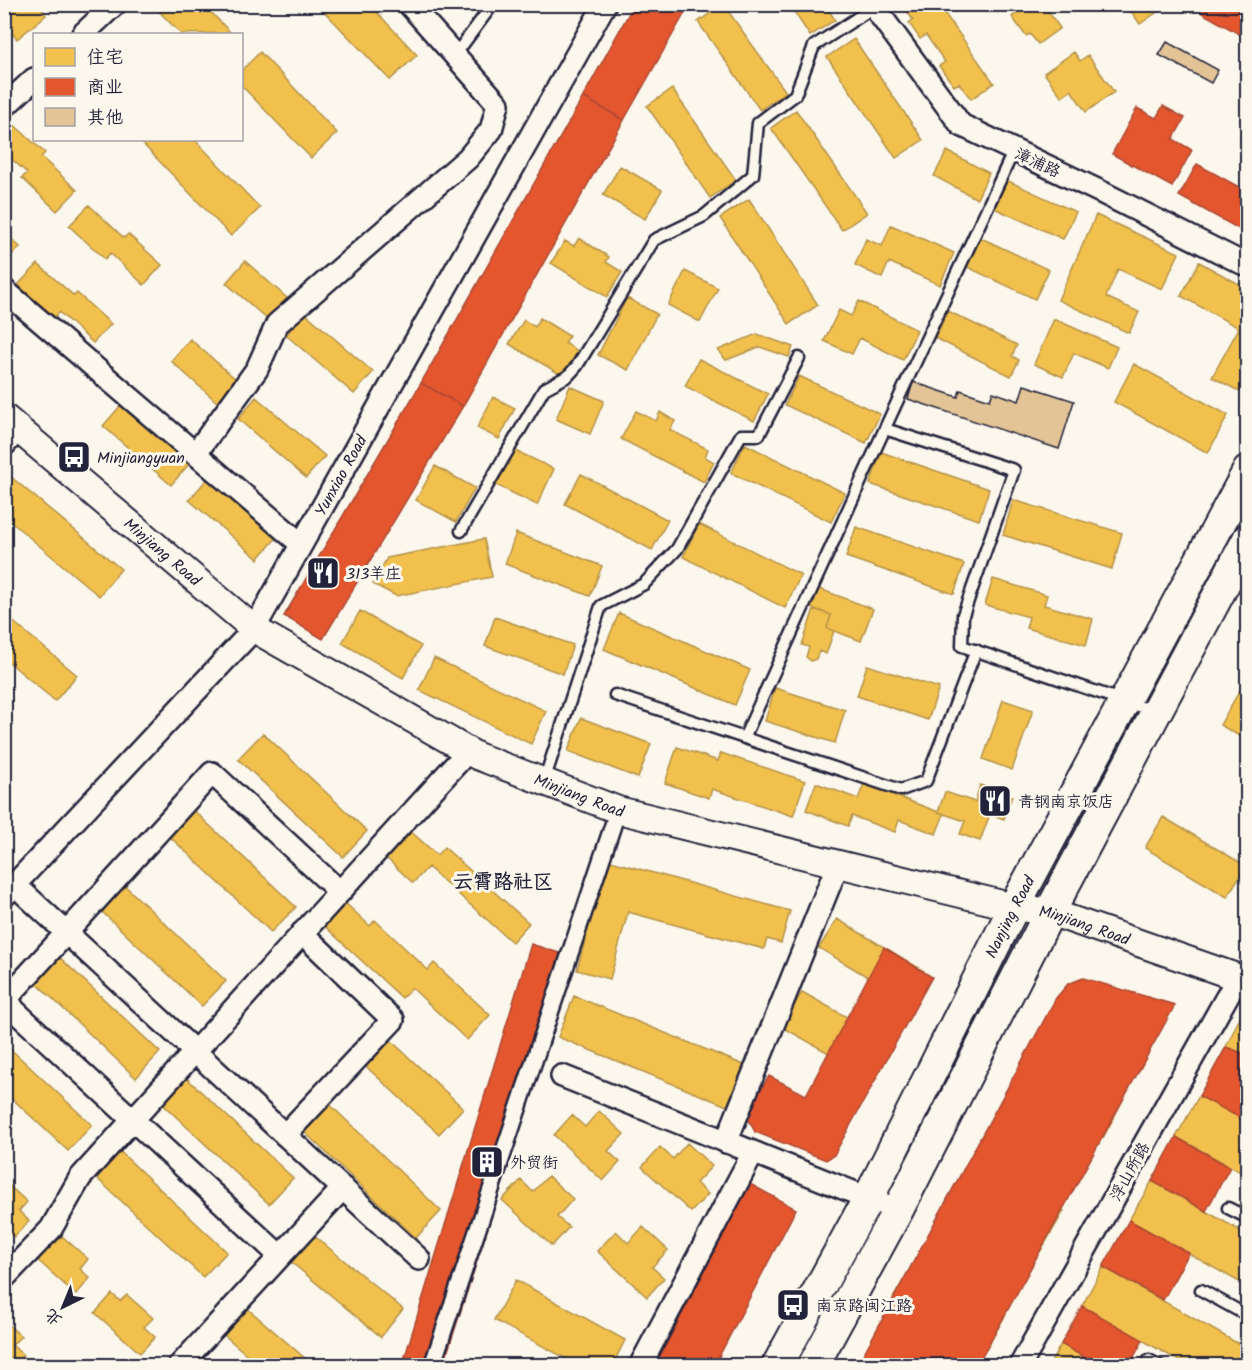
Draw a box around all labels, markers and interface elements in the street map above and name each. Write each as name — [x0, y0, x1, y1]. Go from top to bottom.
legend — [33, 33, 243, 141]
text: 住宅 — [87, 44, 123, 73]
text: 商业 — [87, 74, 123, 103]
text: 其他 — [87, 104, 123, 133]
street label: 漳浦路 — [1010, 142, 1064, 185]
street label: Yunxiao Road — [309, 430, 375, 521]
bus stop icon: Minjiangyuan — [56, 439, 92, 475]
place label: Minjiangyuan — [97, 446, 185, 471]
street label: Minjiang Road — [117, 512, 207, 594]
restaurant icon: 313羊庄 — [305, 555, 341, 591]
place label: 313羊庄 — [346, 562, 401, 587]
street label: Minjiang Road — [530, 768, 628, 825]
restaurant icon: 青钢南京饭店 — [977, 783, 1013, 819]
place label: 青钢南京饭店 — [1018, 790, 1114, 815]
district label: 云霄路社区 — [453, 867, 553, 899]
street label: Nanjing Road — [979, 871, 1043, 963]
street label: Minjiang Road — [1037, 900, 1134, 953]
street label: 浮山所路 — [1104, 1138, 1157, 1206]
building icon: 外贸街 — [469, 1144, 505, 1180]
place label: 外贸街 — [510, 1151, 558, 1176]
north arrow — [33, 1277, 93, 1337]
bus stop icon: 南京路闽江路 — [775, 1287, 811, 1323]
place label: 南京路闽江路 — [816, 1294, 912, 1319]
text: 北 — [39, 1302, 68, 1331]

